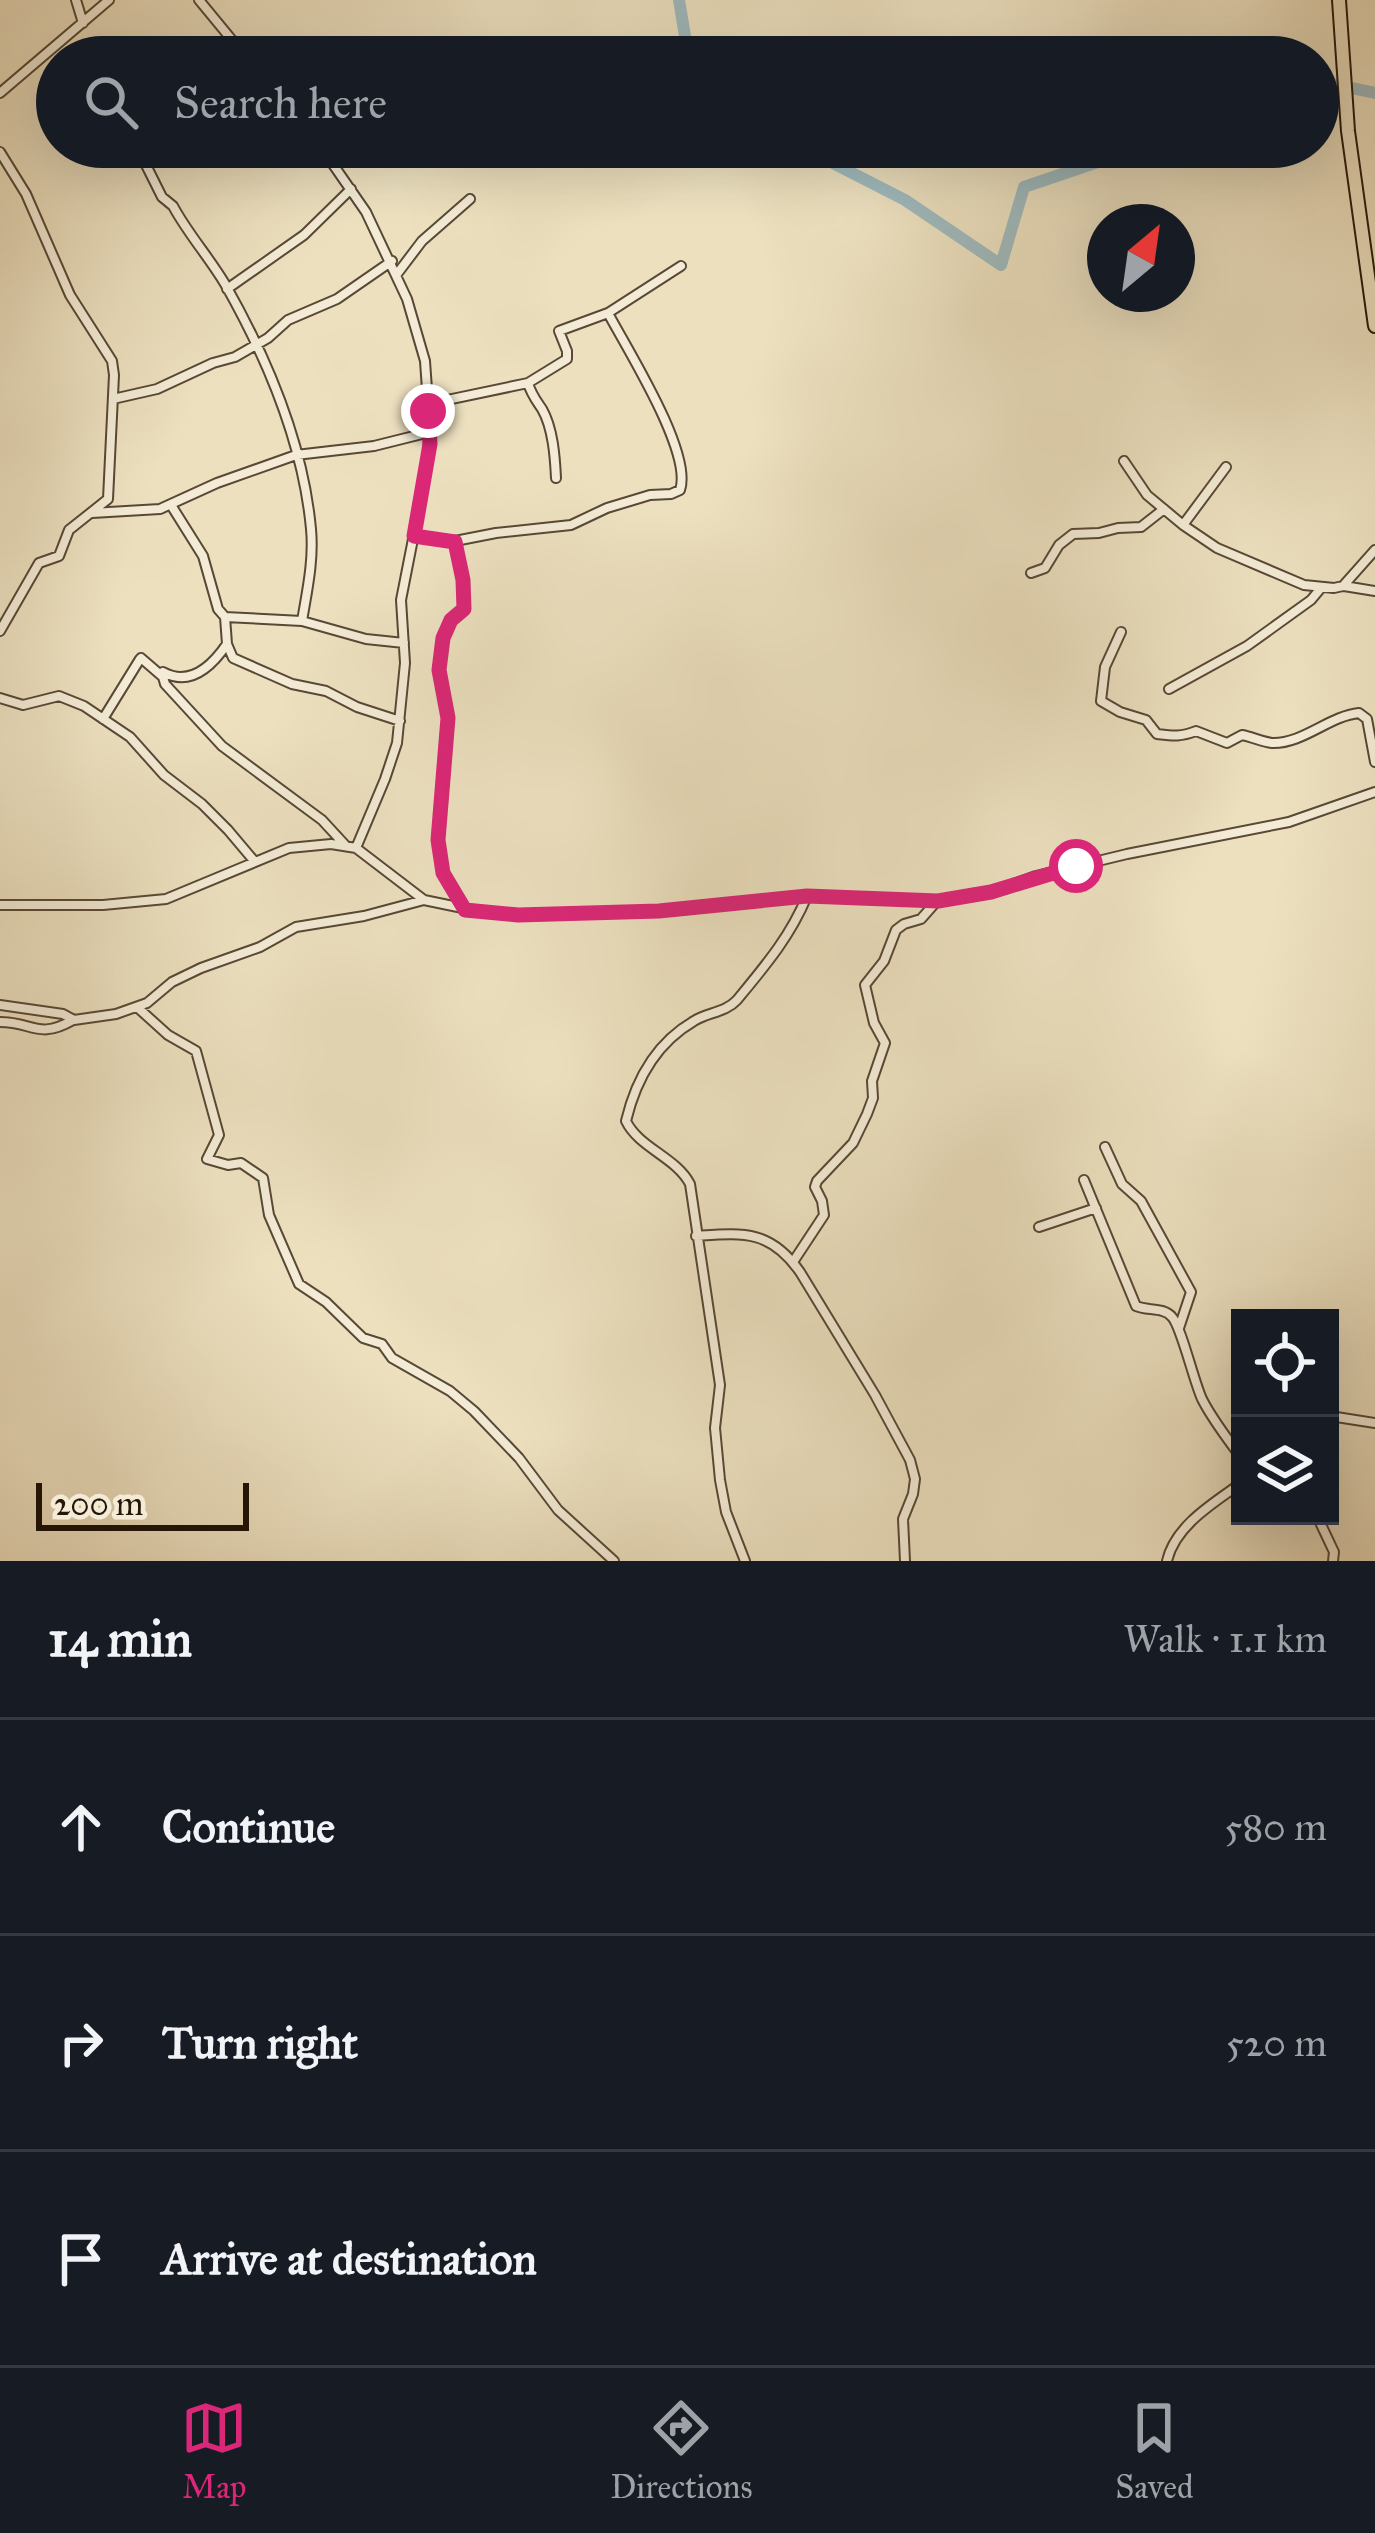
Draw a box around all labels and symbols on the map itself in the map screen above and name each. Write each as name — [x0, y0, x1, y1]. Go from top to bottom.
north arrow — [1087, 204, 1195, 312]
route end — [401, 384, 455, 438]
route start — [1049, 839, 1103, 893]
scale bar — [36, 1477, 249, 1530]

